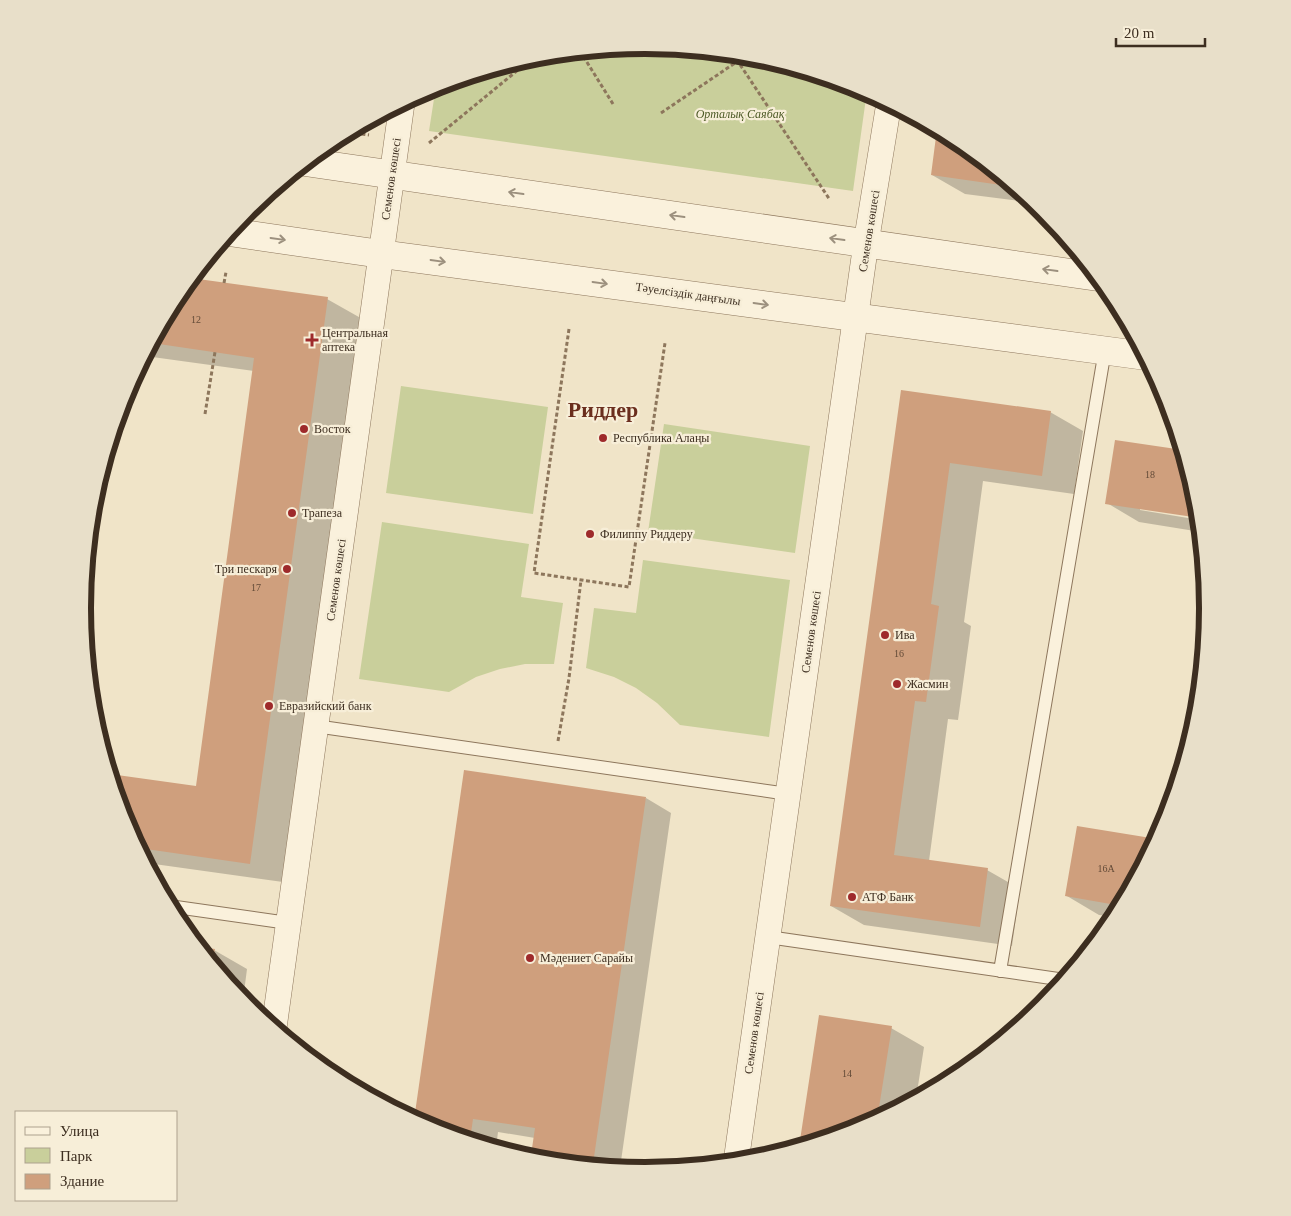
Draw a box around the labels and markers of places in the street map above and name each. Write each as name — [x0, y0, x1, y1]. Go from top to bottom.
place label: Центральная аптека — [322, 326, 388, 354]
marker: Центральная аптека — [306, 334, 318, 346]
place label: Восток — [314, 422, 351, 436]
marker: Восток — [298, 423, 310, 435]
place label: Республика Алаңы — [613, 431, 709, 445]
marker: Республика Алаңы — [597, 432, 609, 444]
place label: Трапеза — [302, 506, 343, 520]
marker: Трапеза — [286, 507, 298, 519]
place label: Филиппу Риддеру — [600, 527, 693, 541]
marker: Филиппу Риддеру — [584, 528, 596, 540]
place label: Три пескаря — [215, 562, 277, 576]
marker: Три пескаря — [281, 563, 293, 575]
place label: Ива — [895, 628, 915, 642]
marker: Ива — [879, 629, 891, 641]
place label: Жасмин — [907, 677, 949, 691]
marker: Жасмин — [891, 678, 903, 690]
place label: Евразийский банк — [279, 699, 372, 713]
marker: Евразийский банк — [263, 700, 275, 712]
place label: АТФ Банк — [862, 890, 914, 904]
marker: АТФ Банк — [846, 891, 858, 903]
place label: Мәдениет Сарайы — [540, 951, 633, 965]
marker: Мәдениет Сарайы — [524, 952, 536, 964]

